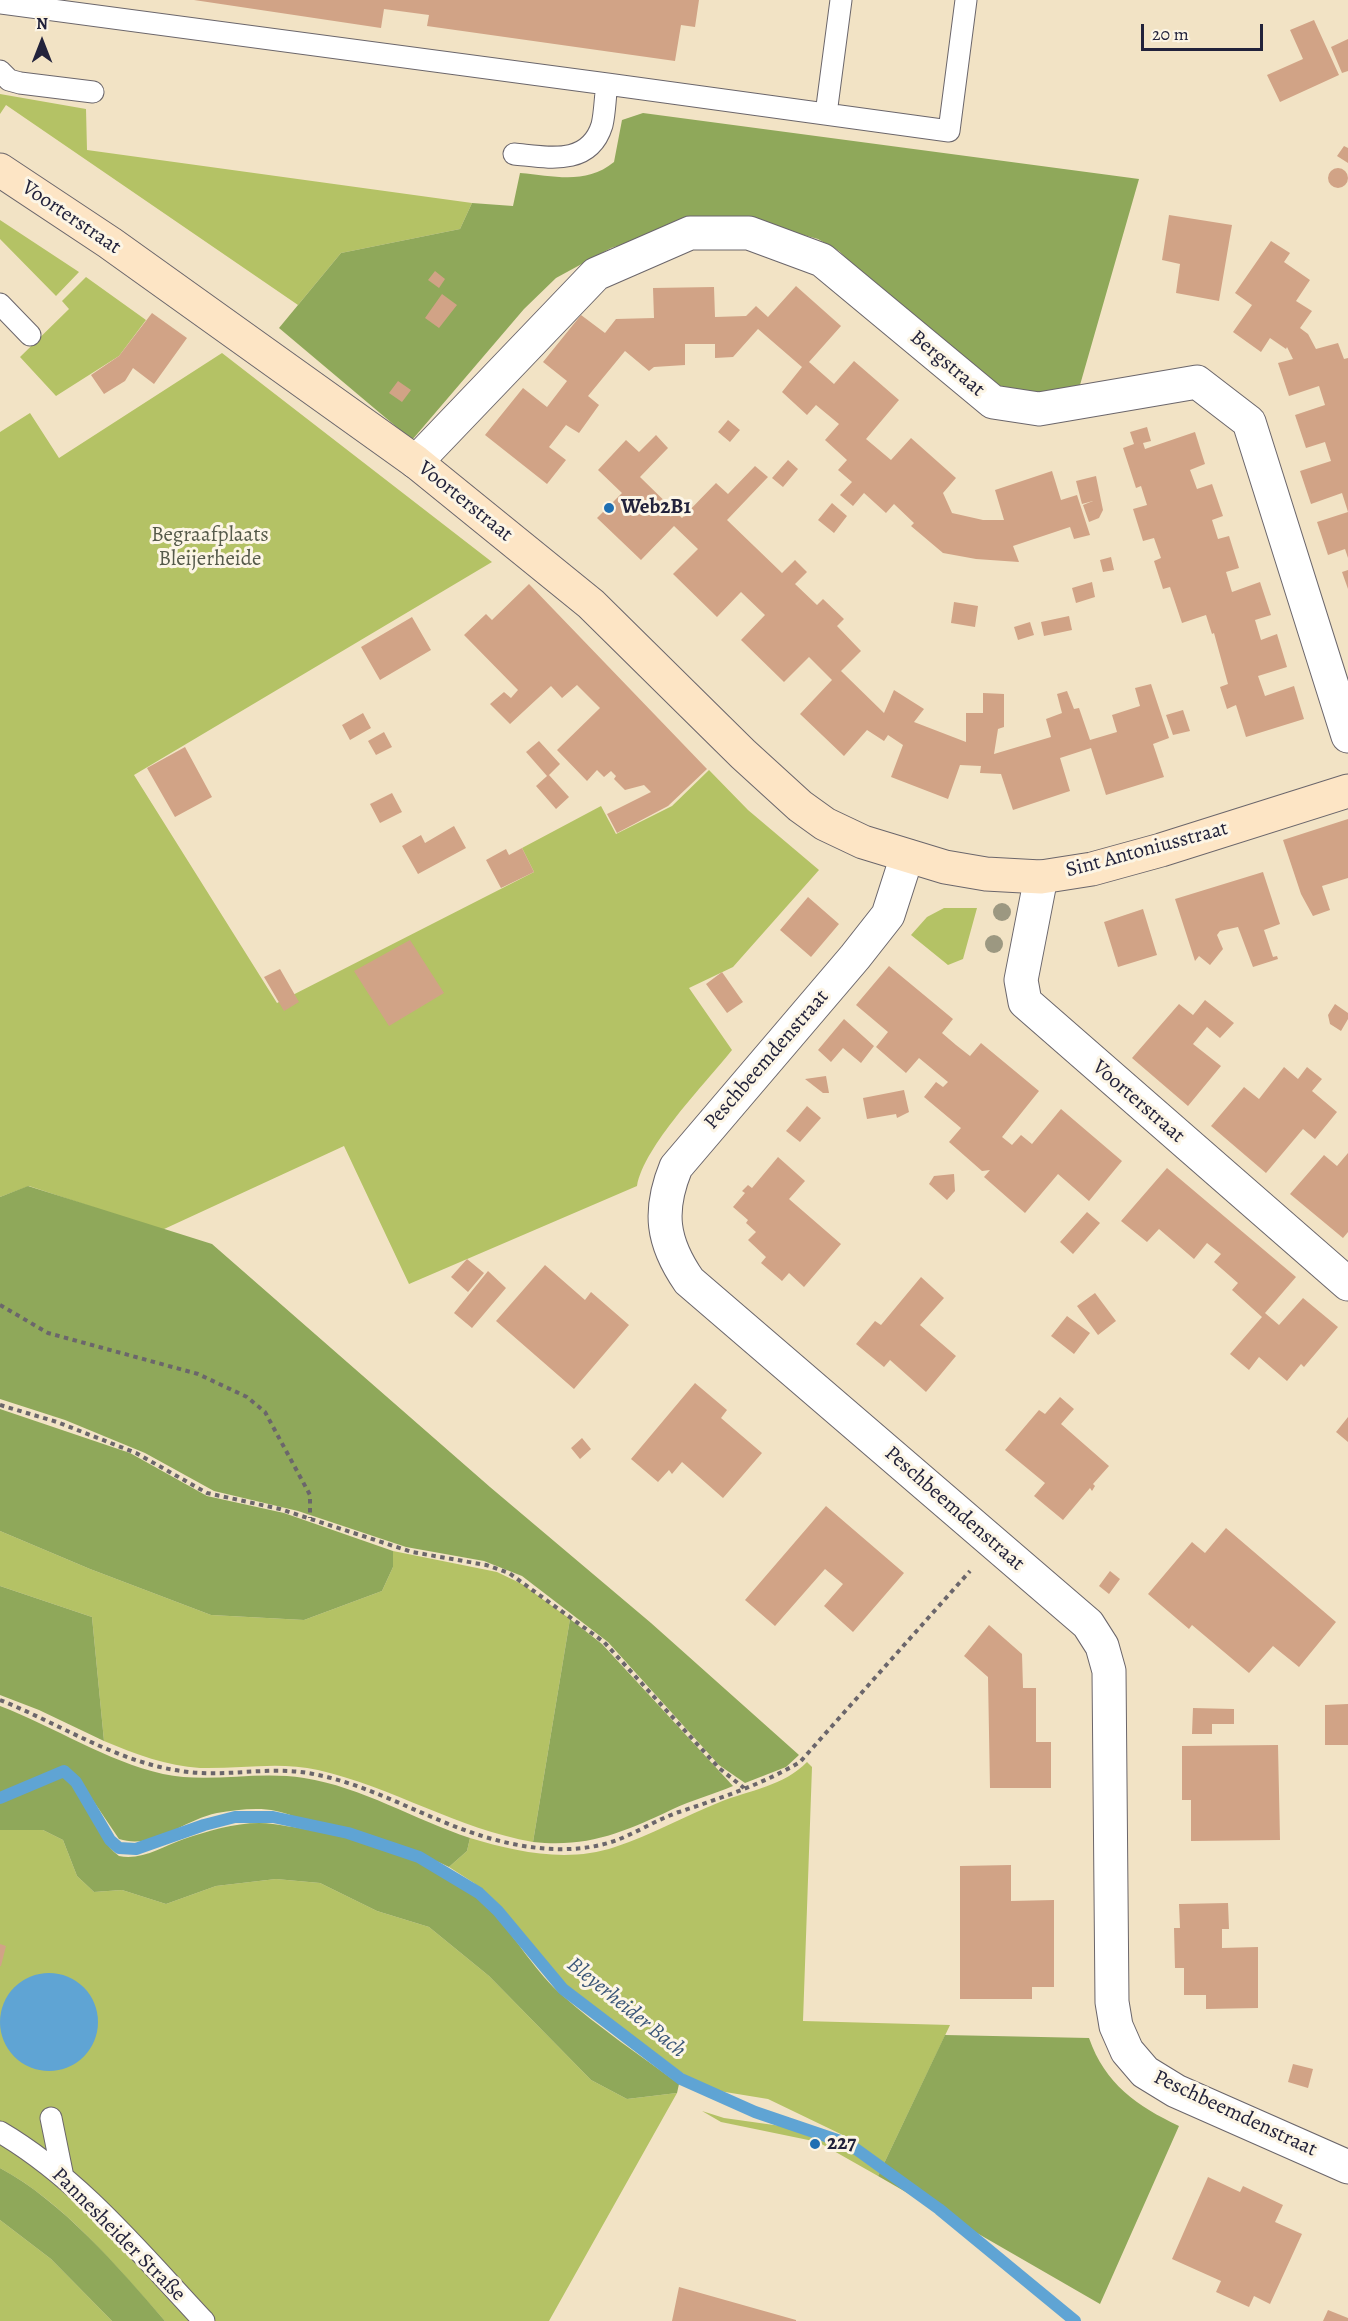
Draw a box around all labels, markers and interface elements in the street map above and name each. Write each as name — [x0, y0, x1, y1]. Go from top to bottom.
north arrow — [12, 12, 72, 72]
scale bar — [1144, 12, 1266, 50]
text: N — [36, 13, 48, 35]
text: 20 m — [1152, 22, 1189, 46]
street label: Voorterstraat — [17, 176, 125, 260]
street label: Bergstraat — [904, 325, 990, 403]
street label: Voorterstraat — [413, 456, 517, 548]
place label: Web2B1 — [621, 495, 691, 521]
marker: Web2B1 — [602, 501, 616, 515]
park label: Begraafplaats Bleijerheide — [151, 523, 269, 573]
street label: Sint Antoniusstraat — [1063, 816, 1231, 884]
street label: Peschbeemdenstraat — [699, 985, 835, 1135]
street label: Voorterstraat — [1087, 1055, 1189, 1149]
street label: Peschbeemdenstraat — [879, 1441, 1029, 1577]
water label: Bleyerheider Bach — [561, 1952, 691, 2064]
street label: Peschbeemdenstraat — [1149, 2065, 1321, 2163]
place label: 227 — [827, 2131, 856, 2157]
marker: 227 — [808, 2137, 822, 2151]
street label: Pannesheider Straße — [46, 2163, 190, 2307]

